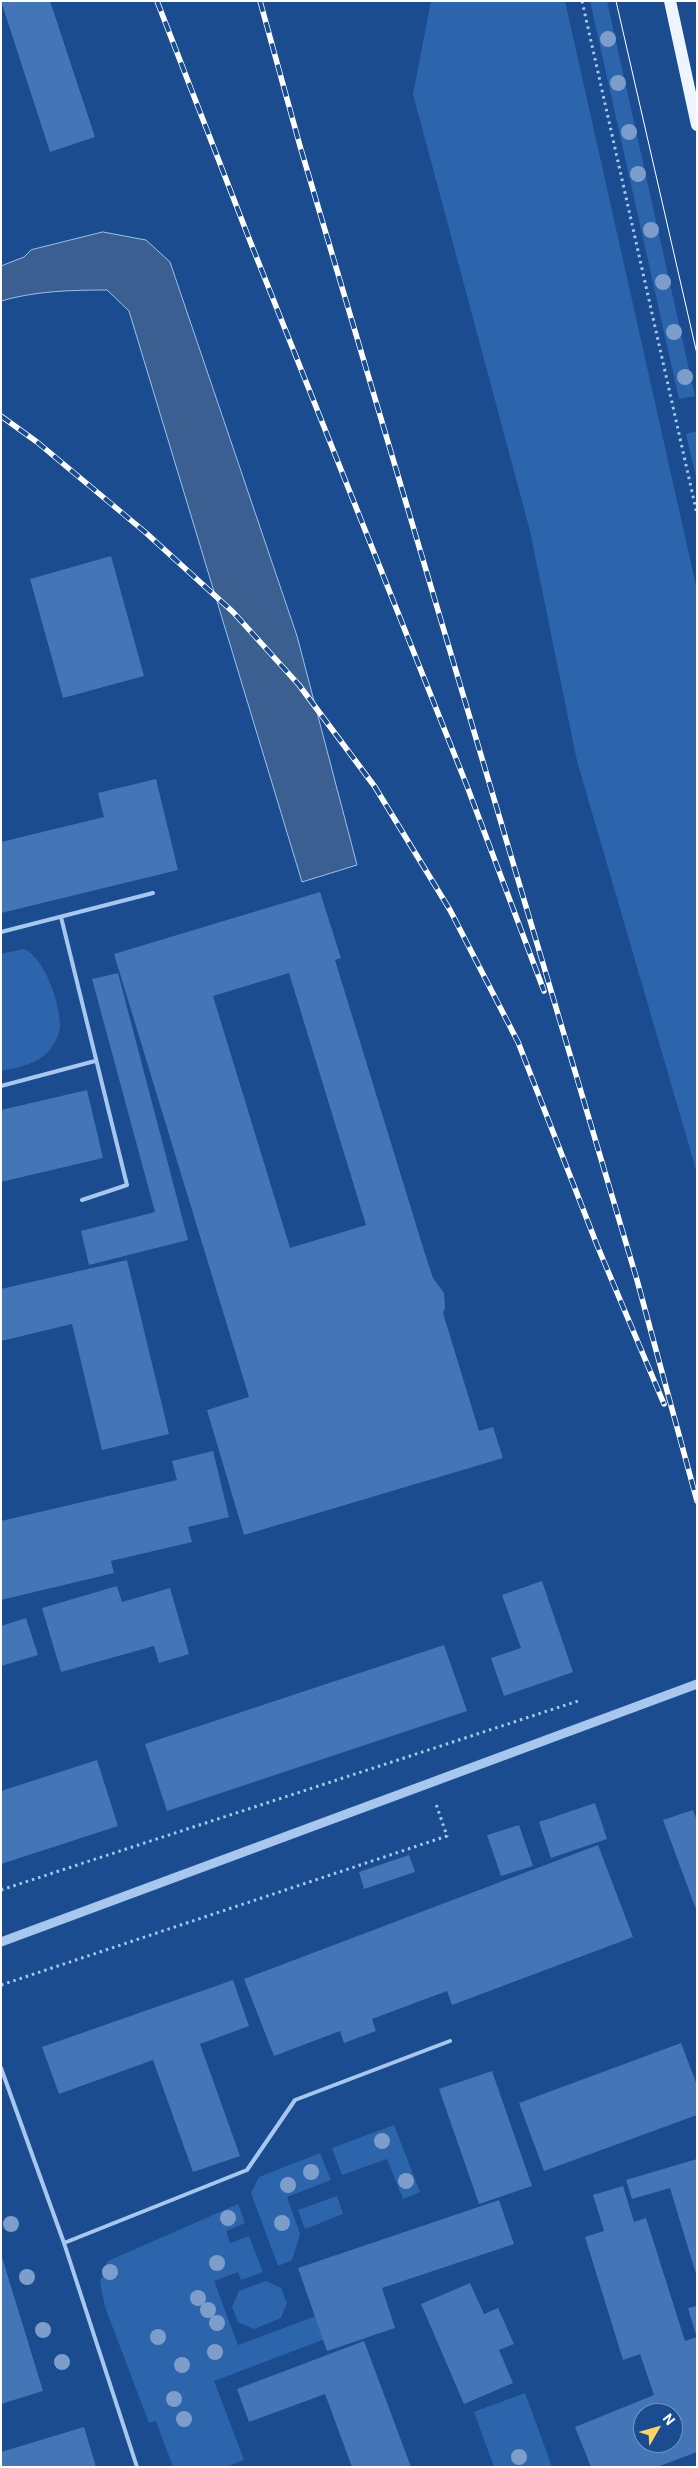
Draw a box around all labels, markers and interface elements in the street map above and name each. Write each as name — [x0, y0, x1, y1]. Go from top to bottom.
north arrow — [633, 2403, 683, 2453]
text: N — [660, 2411, 678, 2428]

